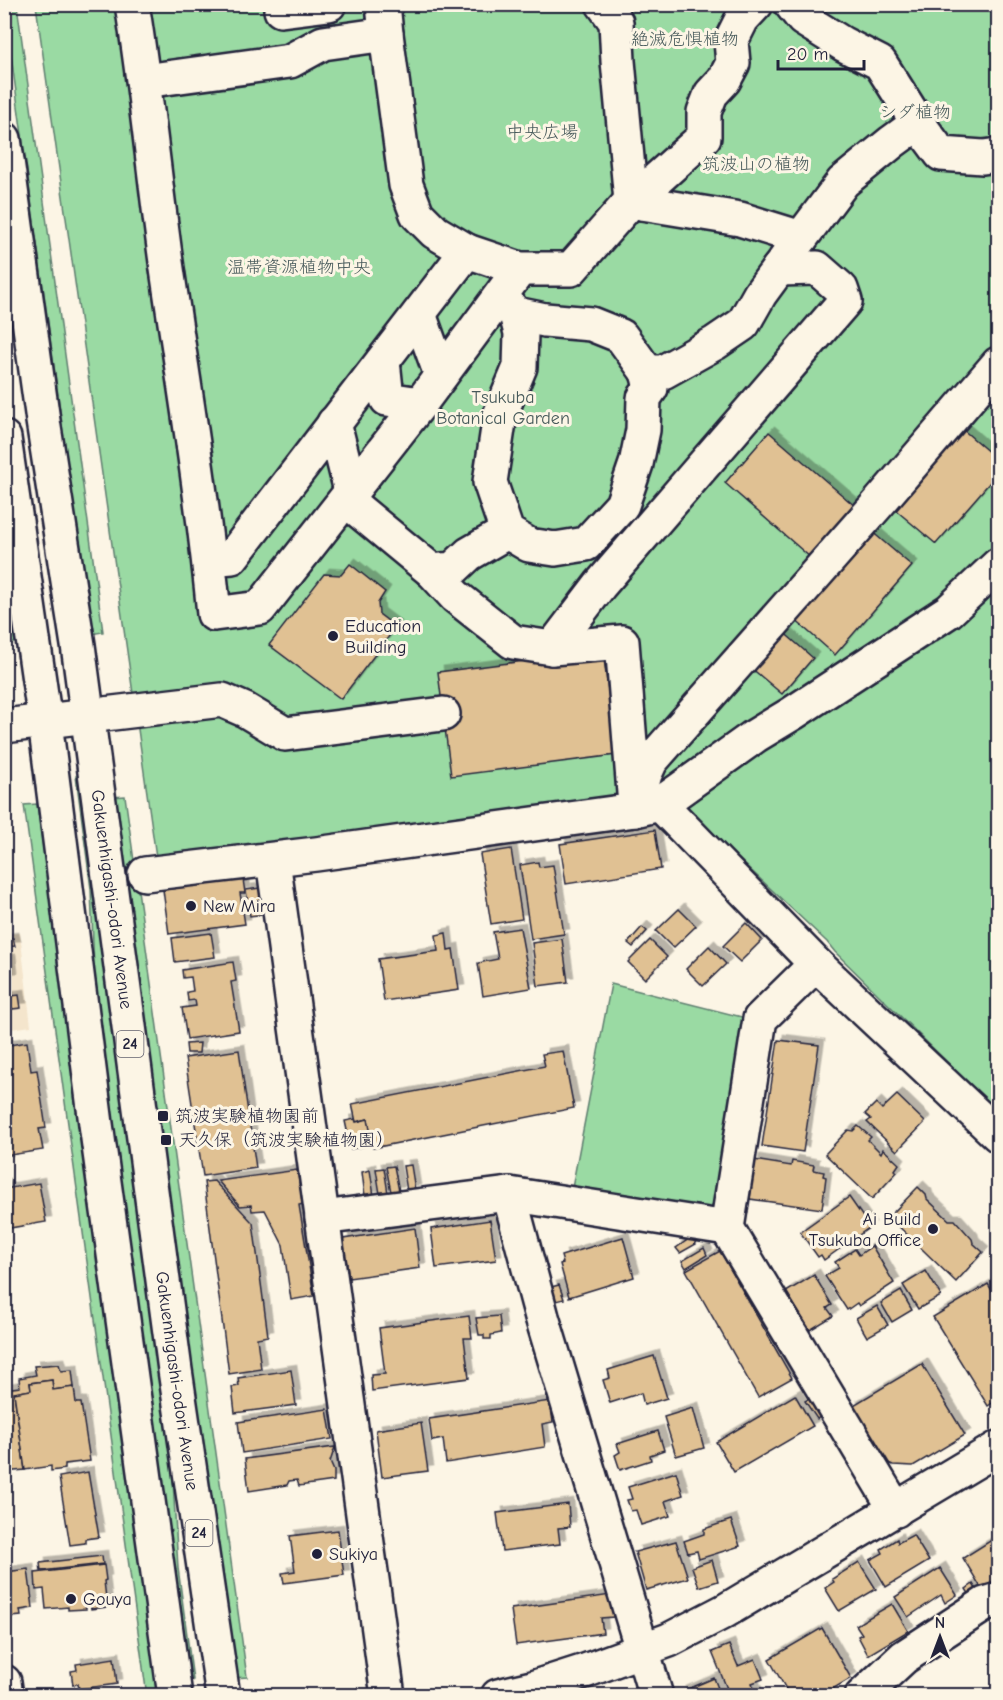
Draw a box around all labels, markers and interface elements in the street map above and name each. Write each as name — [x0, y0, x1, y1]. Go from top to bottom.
park label: 絶滅危惧植物 — [631, 29, 739, 50]
scale bar — [778, 33, 864, 71]
text: 20 m — [787, 44, 828, 65]
park label: シダ植物 — [879, 102, 951, 123]
park label: 中央広場 — [506, 122, 578, 143]
park label: 筑波山の植物 — [702, 154, 810, 175]
park label: 温帯資源植物中央 — [227, 257, 371, 278]
park label: Tsukuba Botanical Garden — [436, 387, 570, 429]
place label: Education Building — [345, 616, 421, 658]
marker: Education Building — [326, 629, 340, 643]
street label: Gakuenhigashi-odori Avenue — [87, 788, 137, 1010]
place label: New Mira — [203, 896, 276, 917]
marker: New Mira — [184, 899, 198, 913]
road number: 24 — [116, 1031, 144, 1057]
place label: 筑波実験植物園前 — [175, 1106, 319, 1127]
marker: 筑波実験植物園前 — [156, 1109, 170, 1123]
place label: 天久保（筑波実験植物園） — [178, 1130, 394, 1151]
marker: 天久保（筑波実験植物園） — [159, 1133, 173, 1147]
place label: Ai Build Tsukuba Office — [809, 1209, 921, 1251]
marker: Ai Build Tsukuba Office — [926, 1222, 940, 1236]
street label: Gakuenhigashi-odori Avenue — [151, 1270, 203, 1492]
road number: 24 — [186, 1520, 212, 1546]
place label: Sukiya — [329, 1544, 378, 1565]
marker: Sukiya — [310, 1547, 324, 1561]
place label: Gouya — [83, 1589, 132, 1610]
marker: Gouya — [64, 1592, 78, 1606]
north arrow — [910, 1607, 970, 1667]
text: N — [935, 1614, 945, 1632]

